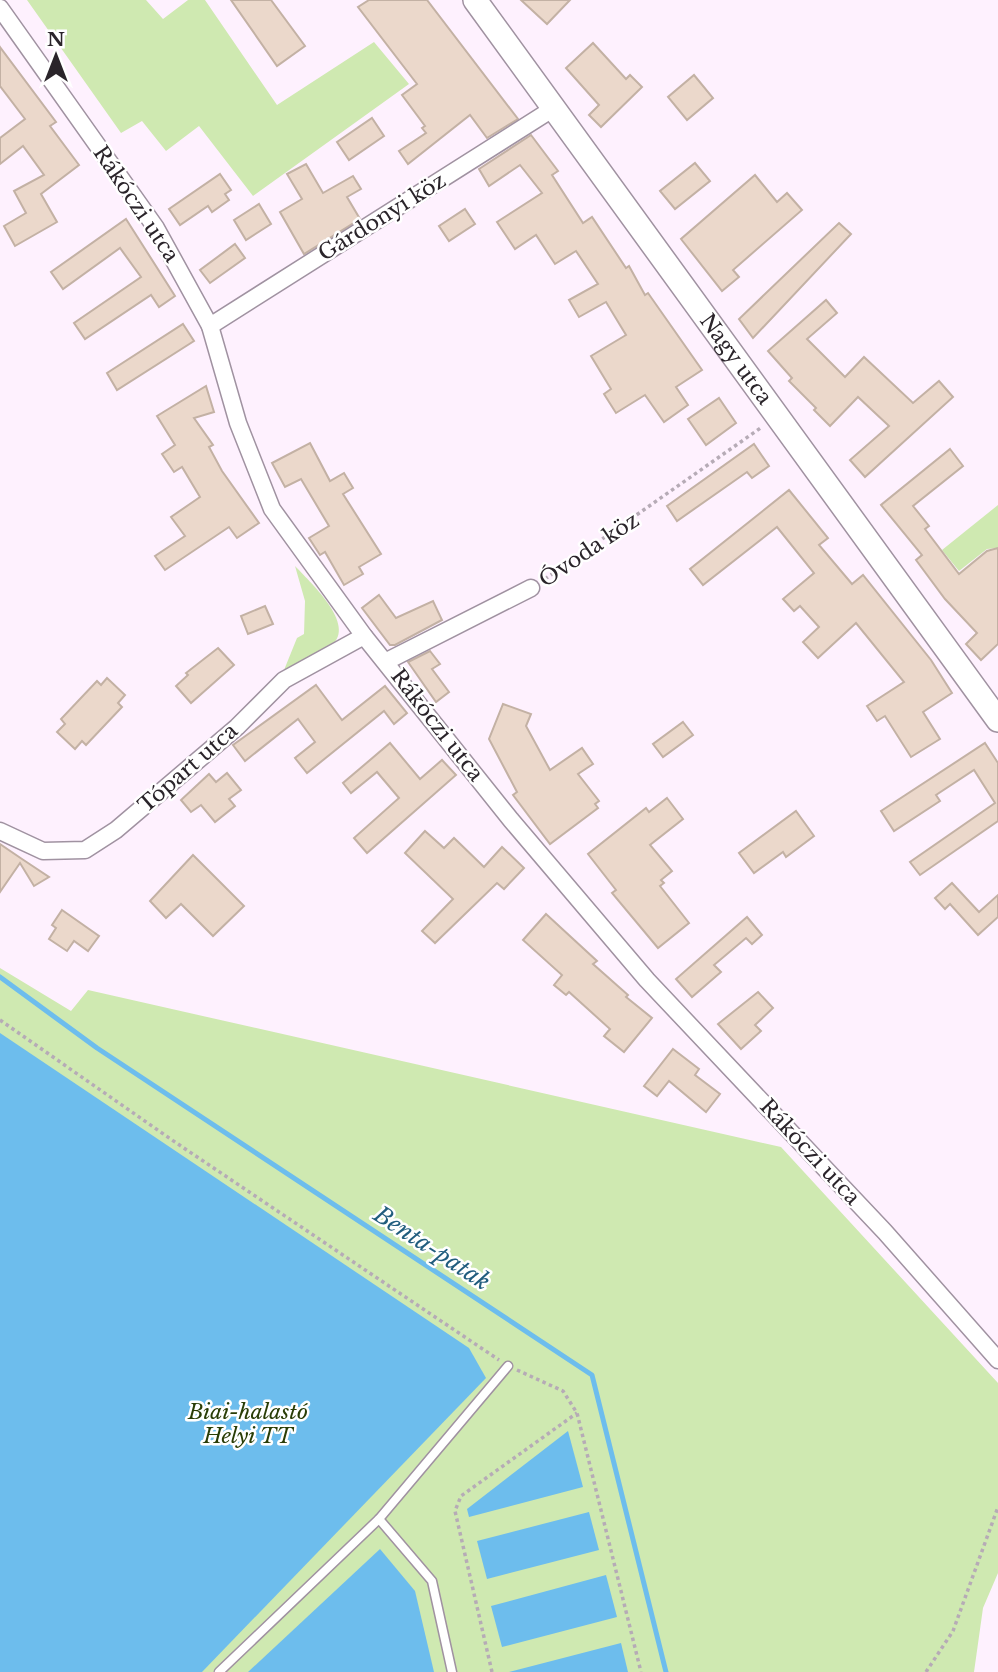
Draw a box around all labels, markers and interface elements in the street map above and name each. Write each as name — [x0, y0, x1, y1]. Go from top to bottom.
north arrow — [21, 21, 91, 91]
text: N — [47, 28, 65, 51]
street label: Rákóczi utca — [87, 141, 185, 268]
street label: Gárdonyi köz — [313, 167, 451, 267]
street label: Nagy utca — [694, 309, 778, 410]
street label: Óvoda köz — [534, 507, 644, 593]
street label: Rákóczi utca — [385, 664, 489, 787]
street label: Tópart utca — [133, 718, 243, 818]
street label: Rákóczi utca — [754, 1094, 866, 1211]
water label: Benta-patak — [368, 1200, 495, 1296]
park label: Biai-halastó Helyi TT — [187, 1399, 308, 1449]

